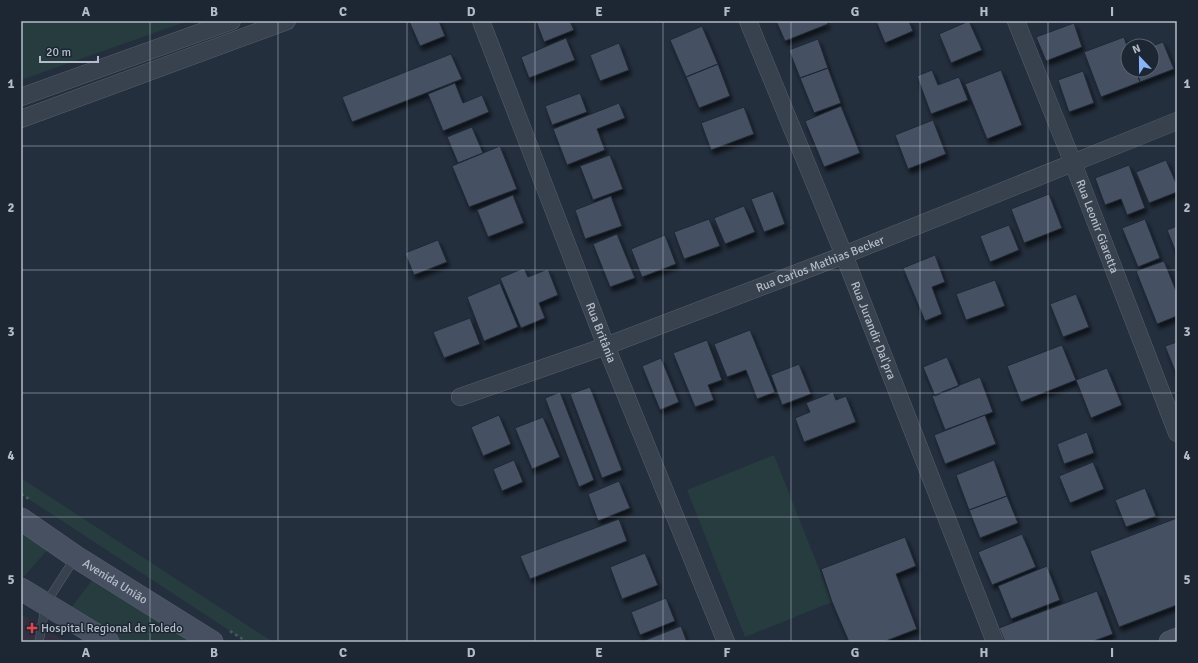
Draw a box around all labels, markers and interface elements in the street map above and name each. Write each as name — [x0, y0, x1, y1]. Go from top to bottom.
text: A — [82, 4, 91, 20]
text: B — [210, 4, 218, 20]
text: C — [339, 4, 347, 20]
text: D — [467, 4, 476, 20]
text: E — [595, 4, 603, 20]
text: F — [724, 4, 731, 20]
text: G — [851, 4, 859, 20]
text: H — [980, 4, 988, 20]
text: I — [1110, 4, 1114, 20]
scale bar — [40, 38, 98, 64]
north arrow — [1120, 38, 1160, 78]
text: N — [1130, 42, 1142, 57]
text: 20 m — [46, 45, 71, 60]
text: 1 — [7, 76, 15, 92]
text: 1 — [1183, 76, 1191, 92]
street label: Rua Leonir Giaretta — [1072, 178, 1122, 276]
text: 2 — [7, 200, 15, 216]
text: 2 — [1183, 200, 1191, 216]
street label: Rua Carlos Mathias Becker — [754, 232, 887, 296]
street label: Rua Jurandir Dal'pra — [847, 279, 899, 382]
street label: Rua Britânia — [582, 301, 619, 365]
text: 3 — [7, 324, 15, 340]
text: 3 — [1183, 324, 1191, 340]
text: 4 — [7, 448, 15, 464]
text: 4 — [1183, 448, 1191, 464]
street label: Avenida União — [80, 556, 150, 608]
text: 5 — [7, 572, 15, 588]
text: 5 — [1183, 572, 1191, 588]
place label: Hospital Regional de Toledo — [41, 621, 182, 636]
marker: Hospital Regional de Toledo — [26, 622, 38, 634]
text: A — [82, 645, 91, 661]
text: B — [210, 645, 218, 661]
text: C — [339, 645, 347, 661]
text: D — [467, 645, 476, 661]
text: E — [595, 645, 603, 661]
text: F — [724, 645, 731, 661]
text: G — [851, 645, 859, 661]
text: H — [980, 645, 988, 661]
text: I — [1110, 645, 1114, 661]

